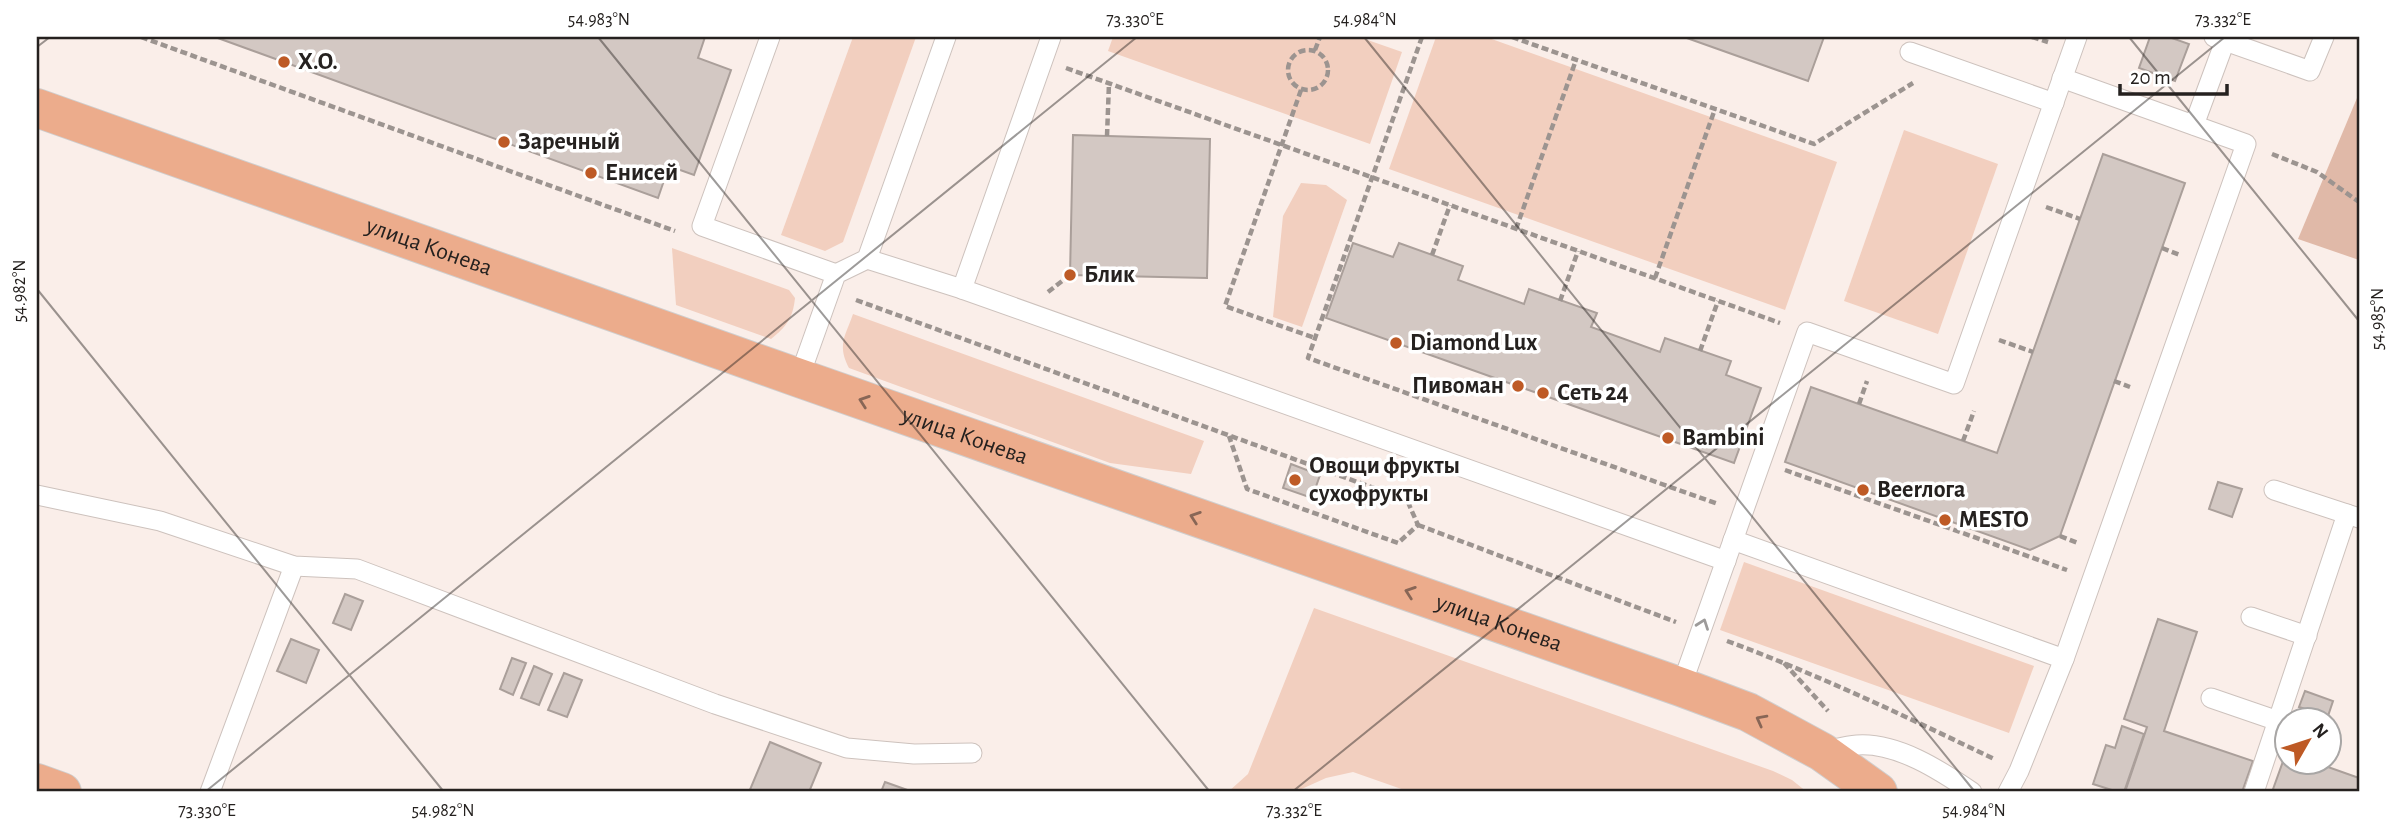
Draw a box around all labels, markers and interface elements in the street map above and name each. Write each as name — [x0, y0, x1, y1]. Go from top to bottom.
text: 54.983°N — [568, 11, 630, 29]
text: 73.330°E — [1106, 11, 1164, 29]
text: 54.984°N — [1333, 11, 1397, 29]
text: 73.332°E — [2195, 11, 2251, 29]
place label: X.O. — [298, 50, 338, 74]
scale bar — [2120, 52, 2226, 96]
marker: X.O. — [276, 54, 292, 70]
text: 20 m — [2130, 67, 2171, 88]
place label: Заречный — [518, 130, 620, 154]
marker: Заречный — [496, 134, 512, 150]
place label: Енисей — [605, 161, 678, 185]
marker: Енисей — [583, 165, 599, 181]
street label: улица Конева — [362, 213, 495, 280]
text: 54.982°N — [11, 259, 29, 323]
place label: Блик — [1084, 263, 1135, 287]
marker: Блик — [1062, 267, 1078, 283]
text: 54.985°N — [2369, 288, 2387, 350]
place label: Diamond Lux — [1410, 331, 1537, 355]
marker: Diamond Lux — [1388, 335, 1404, 351]
place label: Пивоман — [1412, 374, 1504, 398]
marker: Пивоман — [1510, 378, 1526, 394]
place label: Сеть 24 — [1557, 381, 1629, 405]
marker: Сеть 24 — [1535, 385, 1551, 401]
one-way arrow — [859, 395, 871, 409]
street label: улица Конева — [898, 403, 1031, 469]
place label: Bambini — [1682, 426, 1764, 450]
marker: Bambini — [1660, 430, 1676, 446]
place label: Овощи фрукты сухофрукты — [1309, 454, 1460, 506]
marker: Овощи фрукты сухофрукты — [1287, 472, 1303, 488]
place label: Beerлога — [1877, 478, 1966, 502]
marker: Beerлога — [1855, 482, 1871, 498]
place label: MESTO — [1959, 508, 2029, 532]
one-way arrow — [1189, 511, 1201, 525]
marker: MESTO — [1937, 512, 1953, 528]
one-way arrow — [1404, 586, 1416, 600]
street label: улица Конева — [1432, 590, 1565, 656]
one-way arrow — [1695, 618, 1709, 630]
north arrow — [2274, 706, 2344, 776]
one-way arrow — [1756, 714, 1769, 728]
text: N — [2309, 720, 2332, 742]
text: 73.330°E — [178, 802, 236, 820]
text: 54.982°N — [411, 802, 475, 820]
text: 73.332°E — [1266, 802, 1322, 820]
text: 54.984°N — [1942, 802, 2006, 820]

